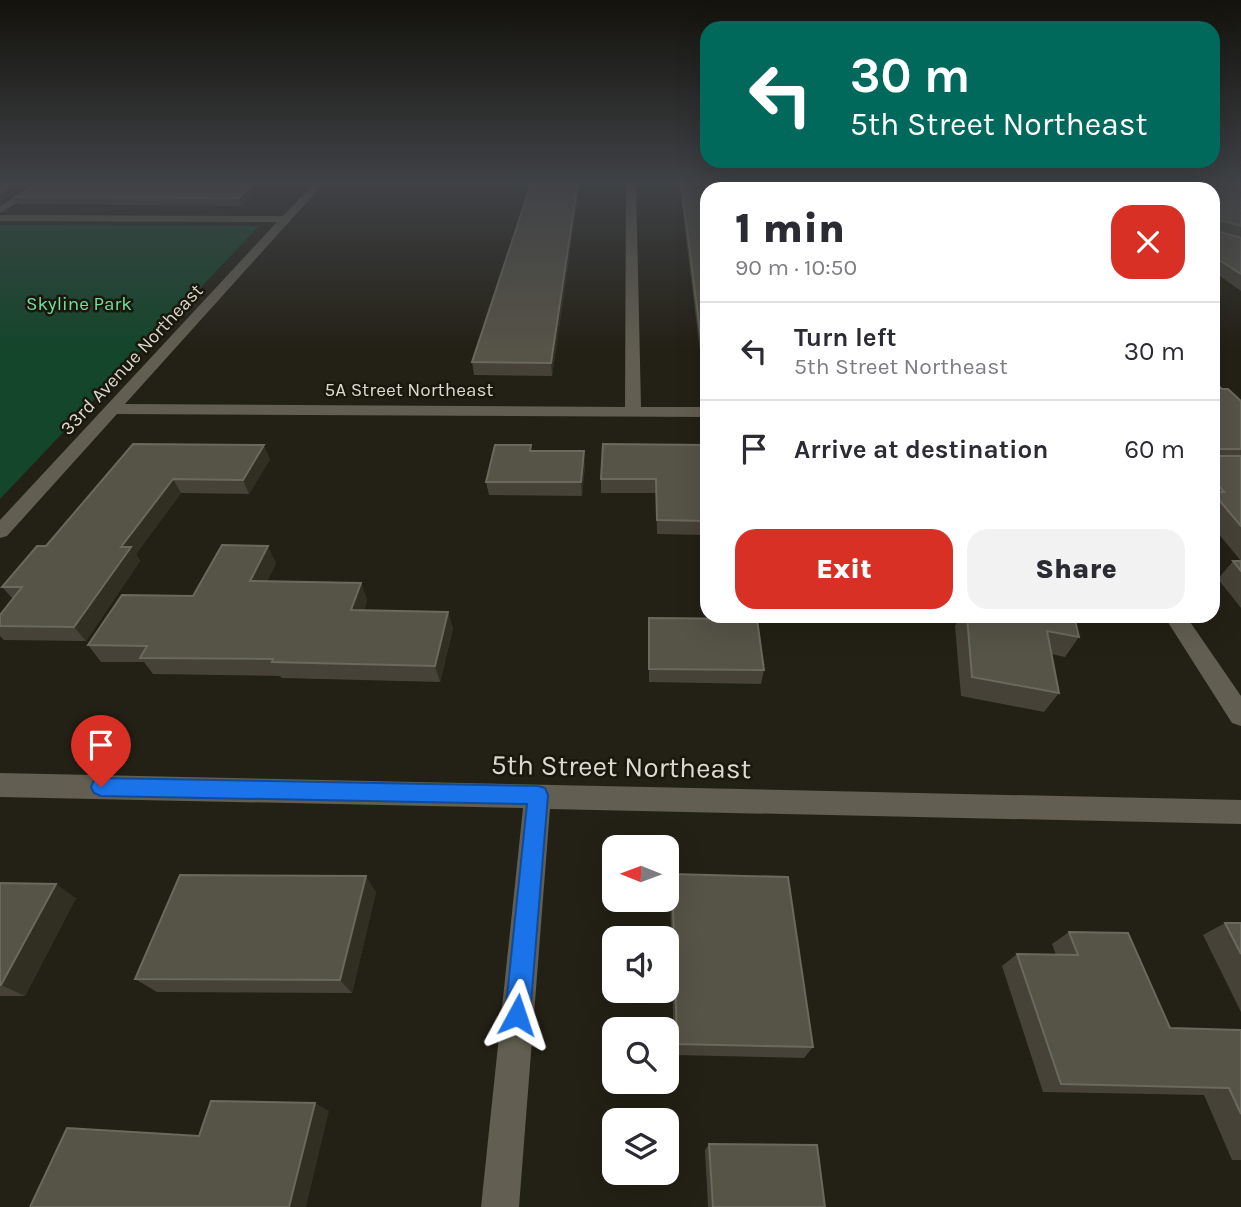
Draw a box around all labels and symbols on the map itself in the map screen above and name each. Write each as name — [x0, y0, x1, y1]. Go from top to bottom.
street label: 33rd Avenue Northeast — [56, 280, 207, 440]
park label: Skyline Park — [26, 293, 132, 315]
street label: 5A Street Northeast — [324, 379, 494, 401]
pin — [71, 715, 131, 787]
street label: 5th Street Northeast — [491, 748, 751, 785]
north arrow — [602, 835, 679, 912]
position arrow — [480, 978, 554, 1052]

